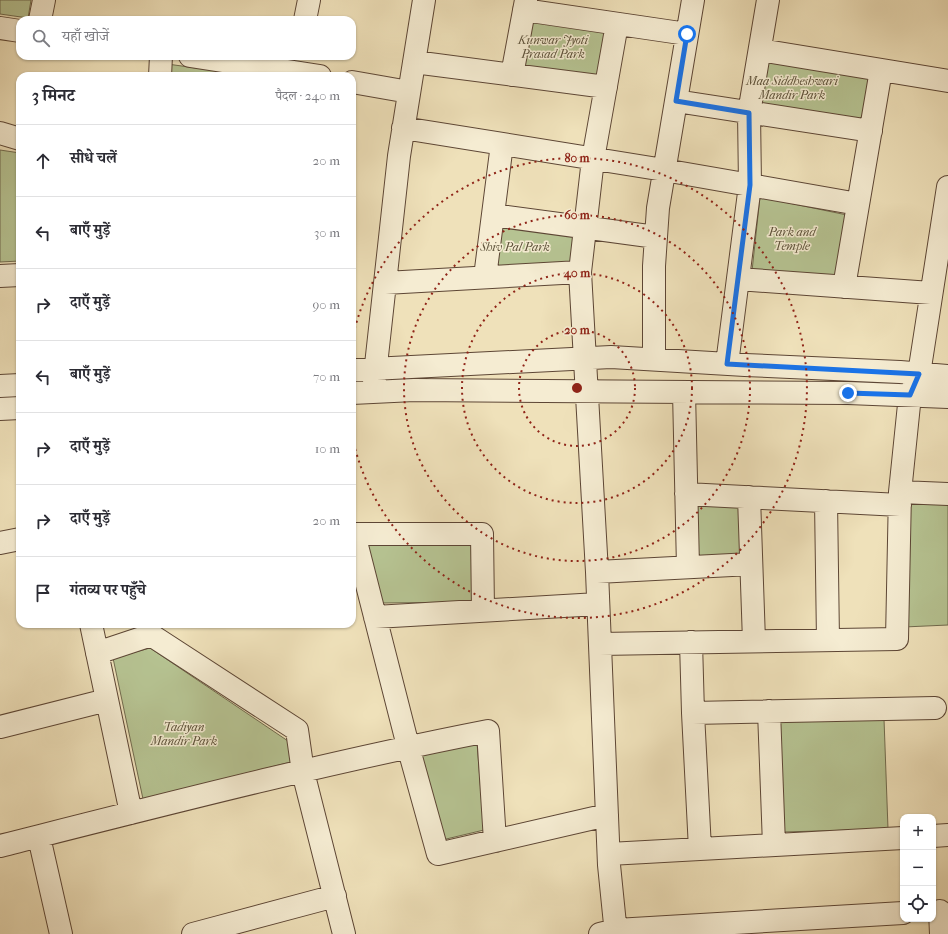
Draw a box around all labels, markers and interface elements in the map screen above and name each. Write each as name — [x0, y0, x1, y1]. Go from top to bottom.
search box — [16, 16, 356, 60]
route start — [678, 25, 696, 43]
icon: search — [30, 27, 52, 49]
text: यहाँ खोजें — [62, 27, 109, 45]
park label: Kunwar Jyoti Prasad Park — [517, 33, 589, 61]
park label: Maa Siddheshwari Mandir Park — [745, 74, 839, 102]
text: 3 मिनट — [32, 85, 75, 105]
text: पैदल · 240 m — [275, 88, 340, 103]
text: सीधे चलें — [70, 149, 117, 167]
icon: ahead — [32, 150, 54, 172]
text: 80 m — [564, 151, 591, 165]
text: 20 m — [313, 153, 340, 168]
text: 60 m — [564, 208, 591, 222]
text: बाएँ मुड़ें — [70, 221, 110, 239]
icon: left — [32, 222, 54, 244]
text: 30 m — [314, 225, 340, 240]
park label: Park and Temple — [767, 225, 818, 253]
park label: Shiv Pal Park — [479, 240, 550, 254]
text: 40 m — [563, 266, 591, 281]
text: दाएँ मुड़ें — [70, 293, 110, 311]
icon: right — [32, 294, 54, 316]
text: 90 m — [312, 297, 340, 312]
text: 20 m — [564, 323, 591, 337]
text: बाएँ मुड़ें — [70, 365, 110, 383]
icon: left — [32, 366, 54, 388]
text: 70 m — [313, 369, 340, 384]
centre of rings — [570, 381, 584, 395]
route end — [839, 384, 857, 402]
text: दाएँ मुड़ें — [70, 437, 110, 455]
icon: right — [32, 438, 54, 460]
text: 10 m — [315, 441, 340, 456]
text: दाएँ मुड़ें — [70, 509, 110, 527]
icon: right — [32, 510, 54, 532]
text: 20 m — [313, 513, 340, 528]
text: गंतव्य पर पहुँचे — [70, 581, 146, 599]
icon: arrive — [32, 582, 54, 604]
park label: Tadiyan Mandir Park — [150, 720, 217, 748]
map controls — [900, 814, 936, 922]
button: + — [900, 814, 936, 850]
button: − — [900, 850, 936, 886]
button: locate — [900, 886, 936, 922]

